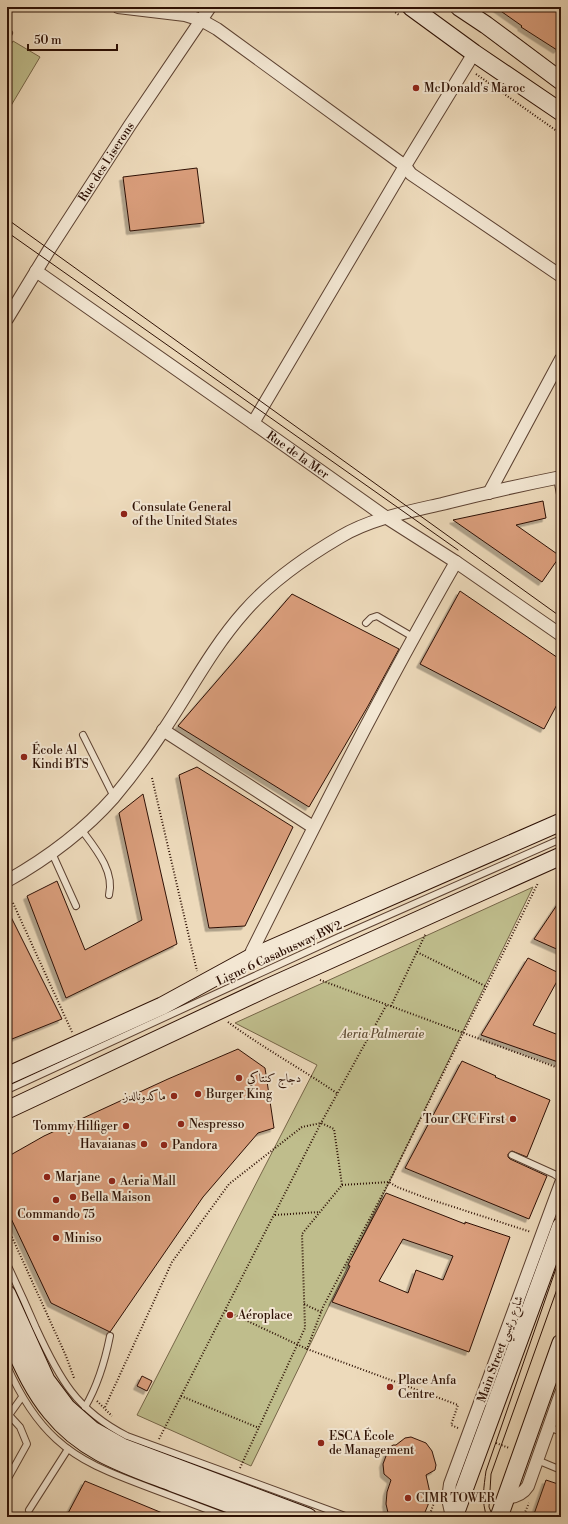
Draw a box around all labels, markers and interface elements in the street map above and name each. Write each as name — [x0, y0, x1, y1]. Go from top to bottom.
scale bar — [28, 26, 117, 52]
text: 50 m — [34, 33, 62, 48]
place label: McDonald's Maroc — [424, 81, 525, 96]
marker: McDonald's Maroc — [411, 83, 421, 93]
street label: Rue des Liserons — [75, 119, 138, 205]
street label: Rue de la Mer — [263, 428, 332, 482]
place label: Consulate General of the United States — [132, 500, 237, 529]
marker: Consulate General of the United States — [119, 509, 129, 519]
place label: École Al Kindi BTS — [32, 741, 89, 772]
marker: École Al Kindi BTS — [19, 752, 29, 762]
street label: Ligne 6 Casabusway BW2 — [214, 918, 344, 989]
park label: Aeria Palmeraie — [338, 1027, 424, 1042]
place label: دجاج كنتاكي — [247, 1070, 301, 1089]
marker: دجاج كنتاكي — [234, 1073, 244, 1083]
place label: Burger King — [205, 1087, 273, 1102]
place label: ماكدونالدز — [122, 1088, 166, 1104]
marker: Burger King — [193, 1089, 203, 1099]
marker: ماكدونالدز — [169, 1091, 179, 1101]
place label: Tour CFC First — [423, 1112, 506, 1127]
marker: Tour CFC First — [508, 1114, 518, 1124]
place label: Nespresso — [189, 1117, 245, 1132]
place label: Tommy Hilfiger — [33, 1119, 118, 1134]
marker: Nespresso — [176, 1119, 186, 1129]
marker: Tommy Hilfiger — [121, 1121, 131, 1131]
place label: Havaianas — [80, 1137, 136, 1152]
place label: Pandora — [172, 1138, 219, 1153]
marker: Havaianas — [139, 1139, 149, 1149]
marker: Pandora — [159, 1140, 169, 1150]
place label: Marjane — [55, 1170, 100, 1185]
marker: Marjane — [42, 1172, 52, 1182]
place label: Aeria Mall — [119, 1174, 176, 1189]
marker: Aeria Mall — [107, 1176, 117, 1186]
place label: Bella Maison — [80, 1190, 151, 1205]
marker: Bella Maison — [68, 1192, 78, 1202]
marker: Commando 75 — [51, 1195, 61, 1205]
place label: Commando 75 — [17, 1207, 95, 1222]
place label: Miniso — [64, 1231, 102, 1246]
marker: Miniso — [51, 1233, 61, 1243]
street label: Main Street شارع رئيسي — [474, 1294, 530, 1406]
place label: Aéroplace — [237, 1308, 292, 1323]
marker: Aéroplace — [225, 1310, 235, 1320]
place label: Place Anfa Centre — [398, 1373, 457, 1402]
marker: Place Anfa Centre — [385, 1382, 395, 1392]
place label: ESCA École de Management — [329, 1427, 415, 1458]
marker: ESCA École de Management — [316, 1438, 326, 1448]
place label: CIMR TOWER — [416, 1491, 496, 1506]
marker: CIMR TOWER — [403, 1493, 413, 1503]

